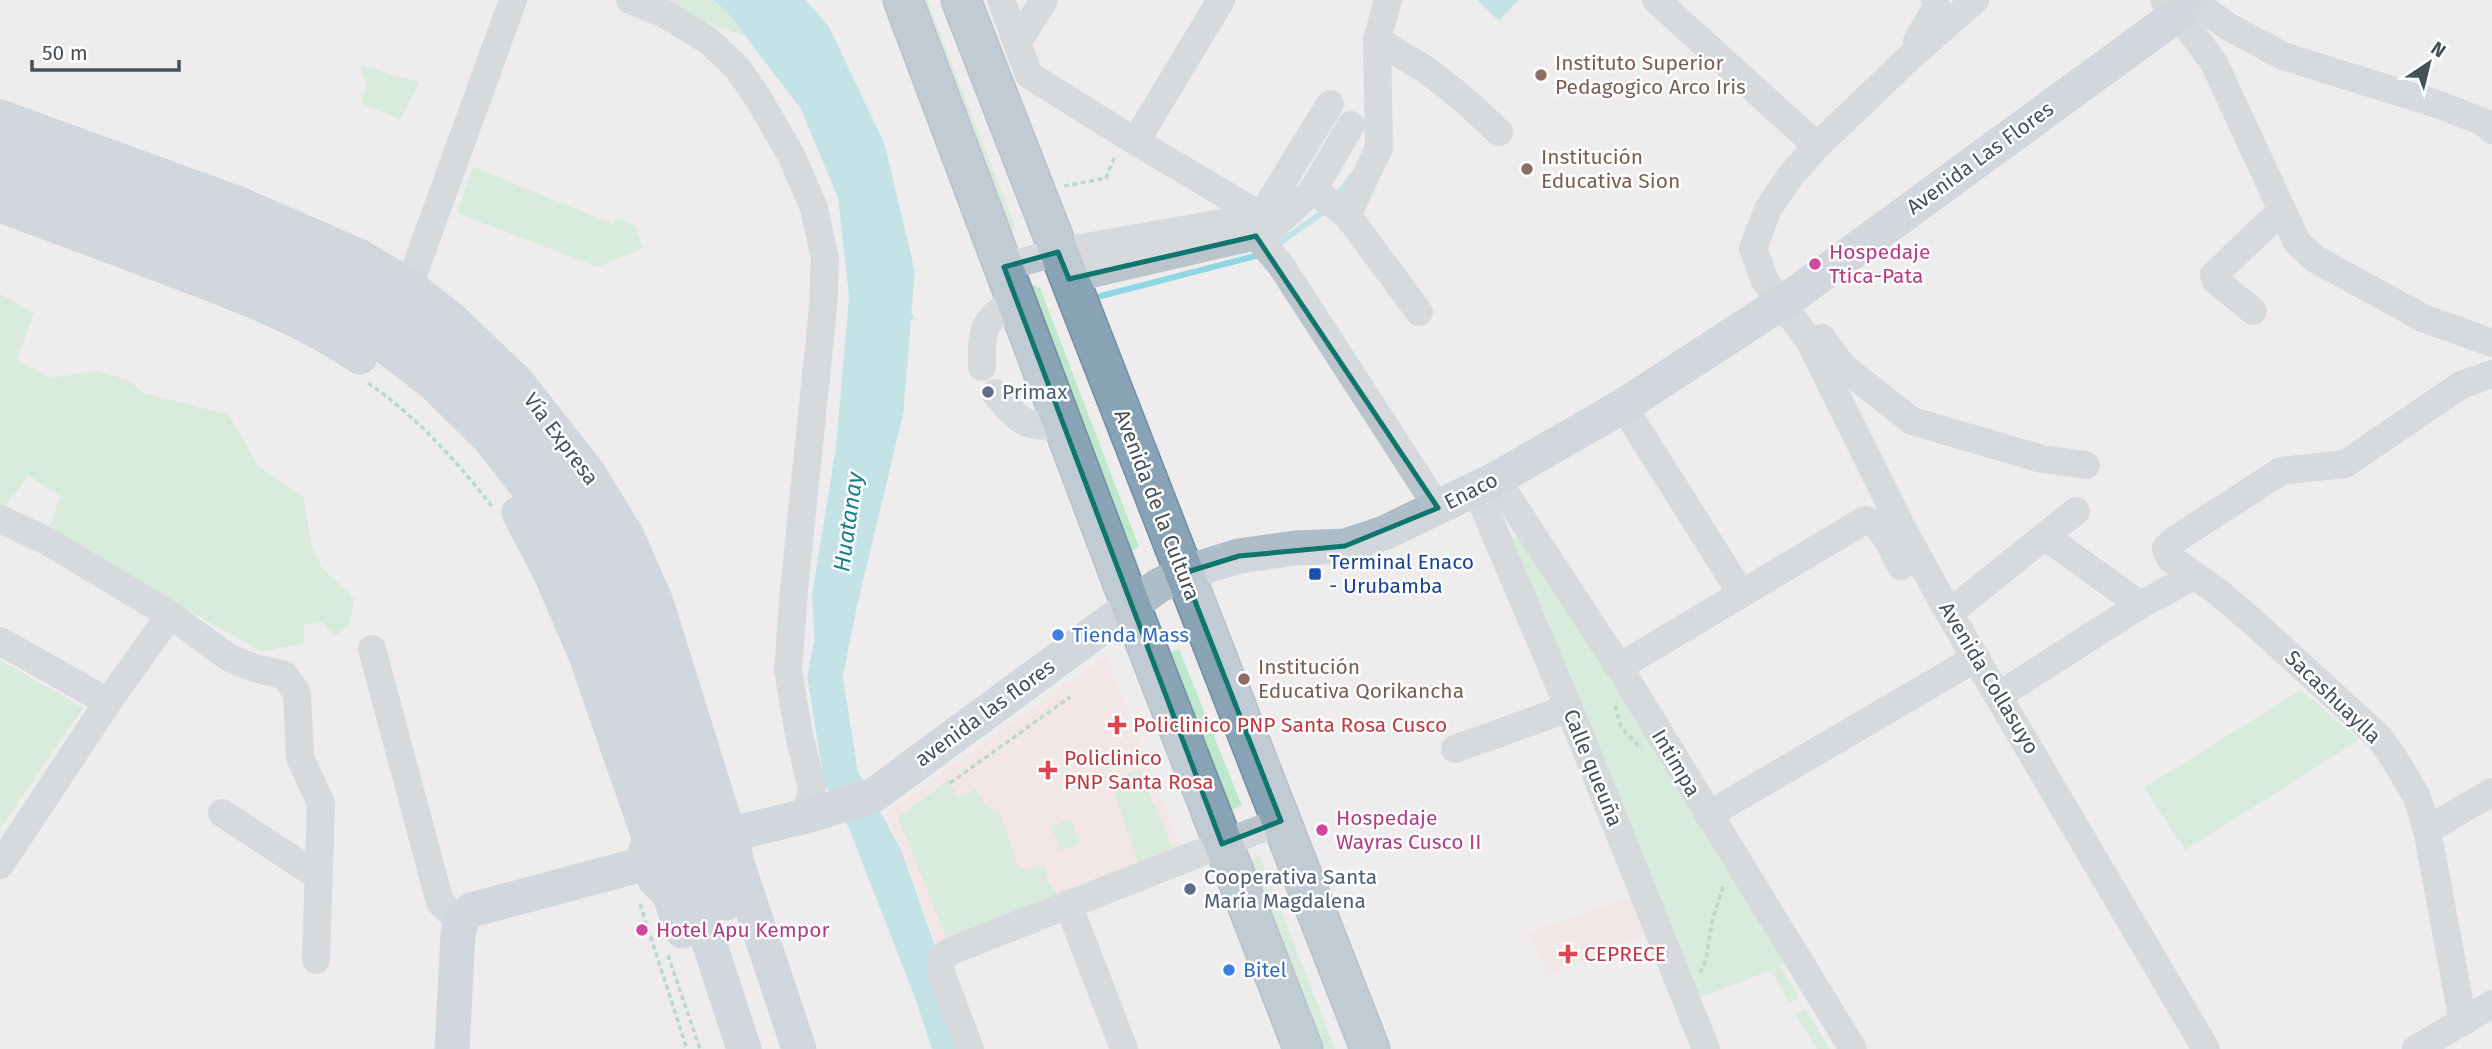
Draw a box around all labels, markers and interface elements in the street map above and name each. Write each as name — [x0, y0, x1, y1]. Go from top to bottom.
scale bar — [32, 28, 178, 72]
north arrow — [2394, 28, 2464, 98]
text: N — [2427, 36, 2450, 63]
text: 50 m — [42, 40, 88, 66]
place label: Instituto Superior Pedagogico Arco Iris — [1555, 50, 1746, 100]
marker: Instituto Superior Pedagogico Arco Iris — [1533, 67, 1549, 83]
street label: Avenida Las Flores — [1901, 96, 2059, 220]
place label: Institución Educativa Sion — [1541, 144, 1680, 194]
marker: Institución Educativa Sion — [1519, 161, 1535, 177]
place label: Hospedaje Ttica-Pata — [1829, 239, 1930, 289]
marker: Hospedaje Ttica-Pata — [1807, 256, 1823, 272]
place label: Primax — [1002, 379, 1068, 405]
marker: Primax — [980, 384, 996, 400]
street label: Vía Expresa — [518, 388, 604, 490]
street label: Avenida de la Cultura — [1109, 406, 1205, 604]
street label: Enaco — [1440, 467, 1502, 515]
water label: Huatanay — [827, 470, 869, 574]
place label: Terminal Enaco - Urubamba — [1329, 549, 1474, 599]
marker: Terminal Enaco - Urubamba — [1307, 566, 1323, 582]
street label: Avenida Collasuyo — [1933, 597, 2045, 759]
place label: Tienda Mass — [1072, 622, 1189, 648]
marker: Tienda Mass — [1050, 627, 1066, 643]
street label: Sacashuaylla — [2280, 645, 2386, 749]
street label: avenida las flores — [910, 653, 1060, 772]
place label: Institución Educativa Qorikancha — [1258, 654, 1464, 704]
marker: Institución Educativa Qorikancha — [1236, 671, 1252, 687]
street label: Calle queuña — [1558, 706, 1628, 830]
place label: Policlinico PNP Santa Rosa Cusco — [1133, 712, 1447, 738]
marker: Policlinico PNP Santa Rosa Cusco — [1107, 715, 1127, 735]
street label: Intimpa — [1646, 725, 1706, 801]
place label: Policlinico PNP Santa Rosa — [1064, 745, 1214, 795]
marker: Policlinico PNP Santa Rosa — [1038, 760, 1058, 780]
place label: Hospedaje Wayras Cusco II — [1336, 805, 1481, 855]
marker: Hospedaje Wayras Cusco II — [1314, 822, 1330, 838]
place label: Cooperativa Santa María Magdalena — [1204, 864, 1377, 914]
marker: Cooperativa Santa María Magdalena — [1182, 881, 1198, 897]
place label: Hotel Apu Kempor — [656, 917, 830, 943]
marker: Hotel Apu Kempor — [634, 922, 650, 938]
place label: CEPRECE — [1584, 941, 1666, 967]
marker: CEPRECE — [1558, 944, 1578, 964]
place label: Bitel — [1243, 957, 1287, 983]
marker: Bitel — [1221, 962, 1237, 978]

